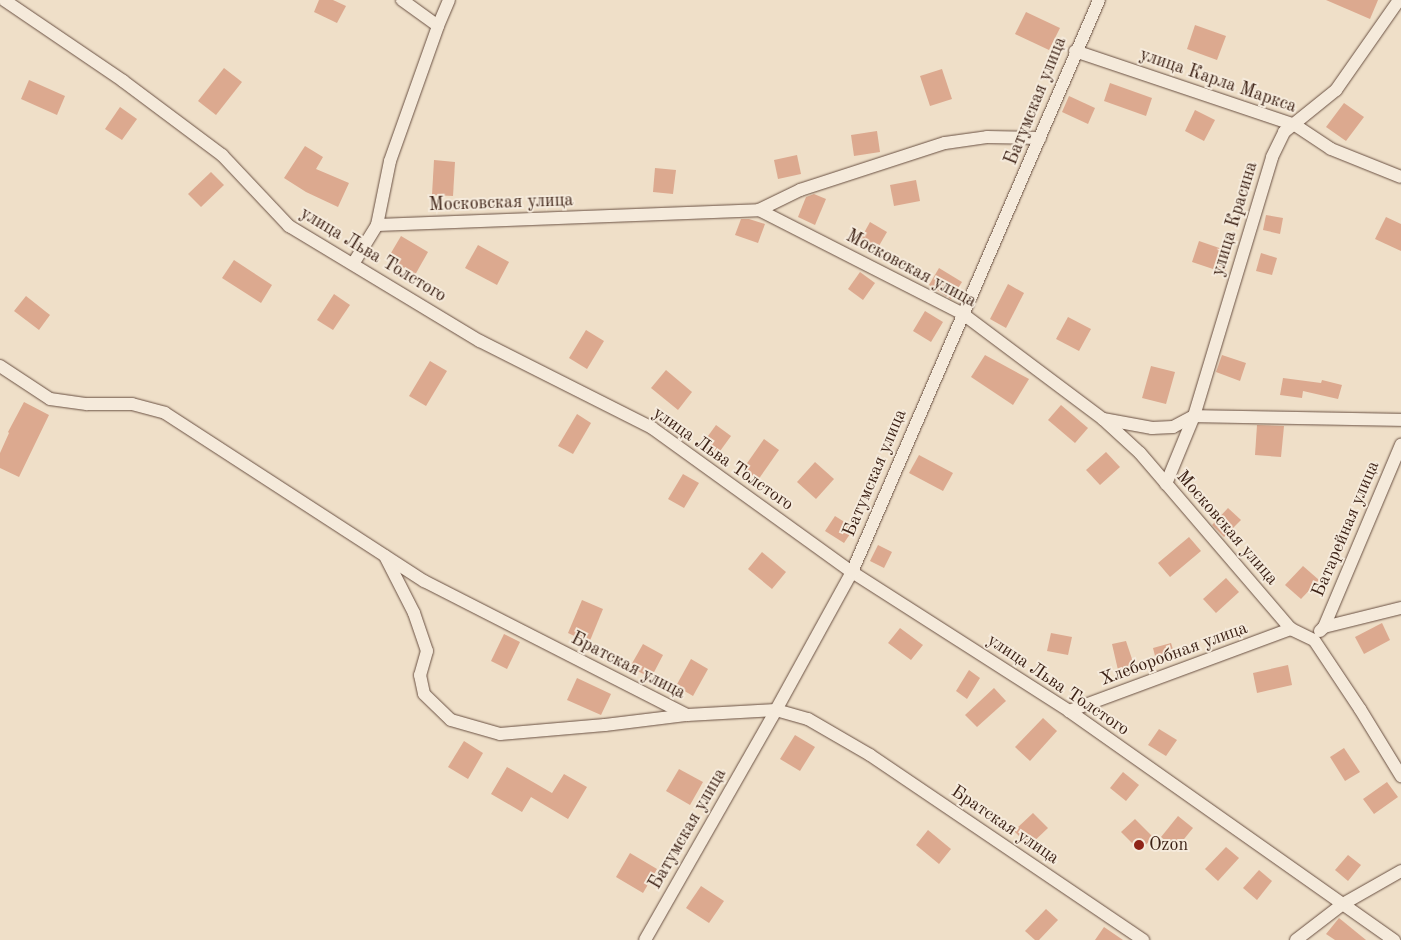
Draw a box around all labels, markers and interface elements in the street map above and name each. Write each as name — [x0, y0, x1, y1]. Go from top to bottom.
street label: Батумская улица — [1000, 34, 1072, 168]
street label: улица Карла Маркса — [1137, 44, 1299, 118]
street label: улица Красина — [1207, 159, 1263, 279]
street label: Московская улица — [428, 190, 574, 216]
street label: улица Льва Толстого — [296, 203, 450, 307]
street label: Московская улица — [842, 226, 980, 312]
street label: улица Льва Толстого — [648, 402, 798, 516]
street label: Батумская улица — [838, 406, 912, 540]
street label: Батарейная улица — [1308, 458, 1384, 600]
street label: Московская улица — [1171, 466, 1283, 590]
street label: Хлеборобная улица — [1097, 617, 1251, 691]
street label: Братская улица — [567, 628, 689, 704]
street label: улица Льва Толстого — [983, 629, 1133, 741]
street label: Батумская улица — [645, 765, 731, 893]
street label: Братская улица — [947, 781, 1063, 869]
place label: Ozon — [1149, 834, 1188, 856]
marker: Ozon — [1133, 839, 1145, 851]

